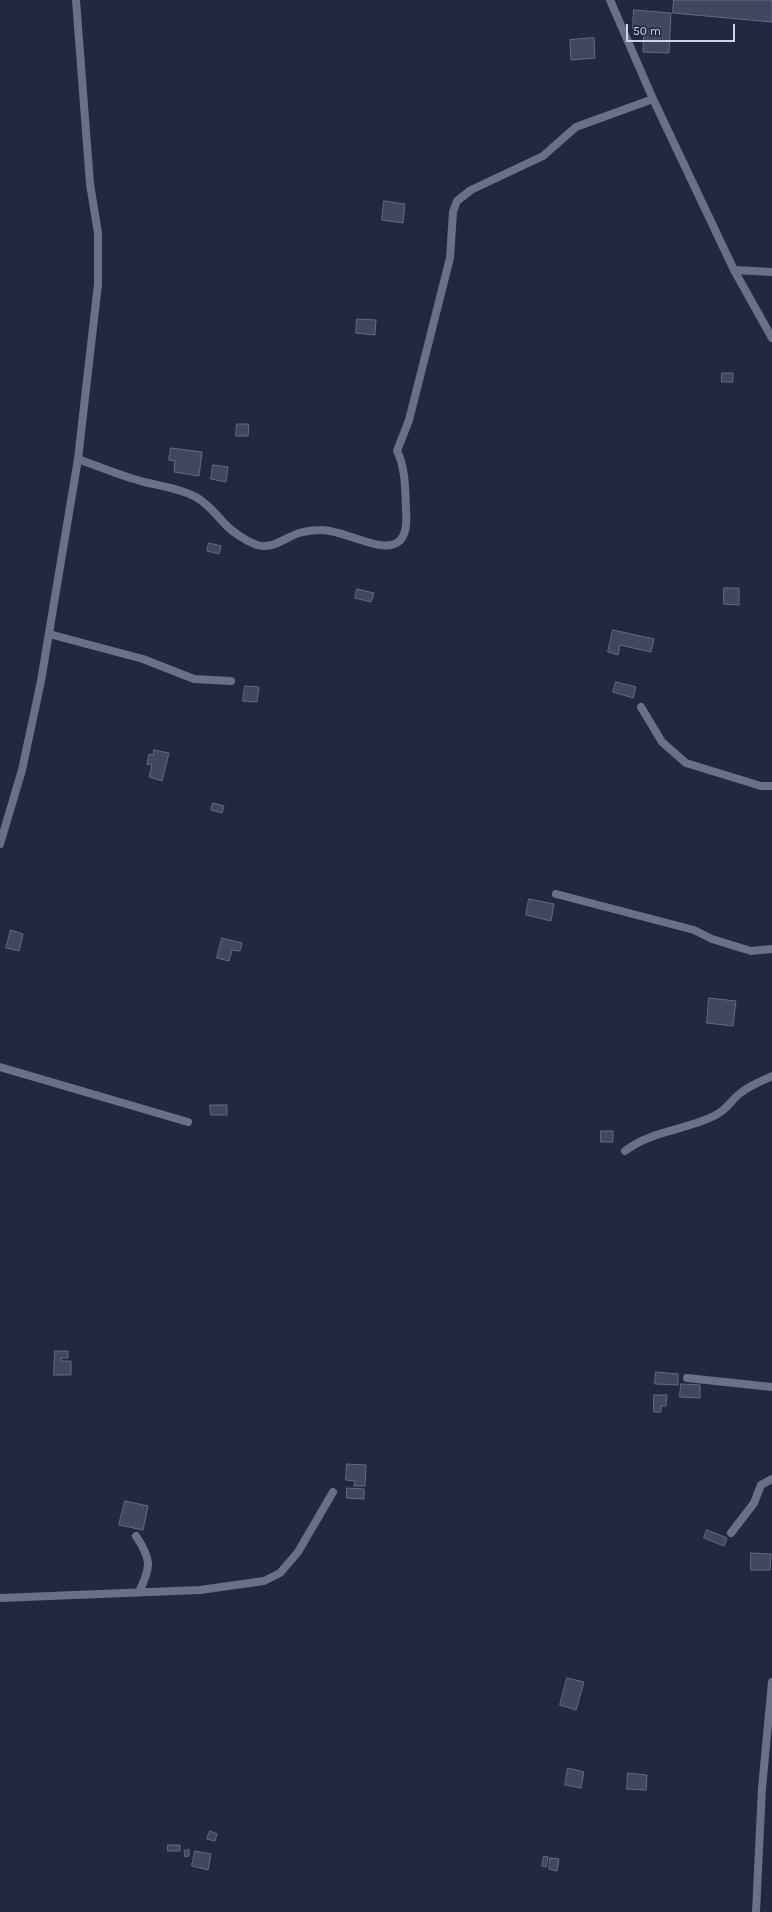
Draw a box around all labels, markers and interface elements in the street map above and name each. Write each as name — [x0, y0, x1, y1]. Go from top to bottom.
scale bar — [628, 16, 737, 42]
text: 50 m — [633, 24, 661, 38]

